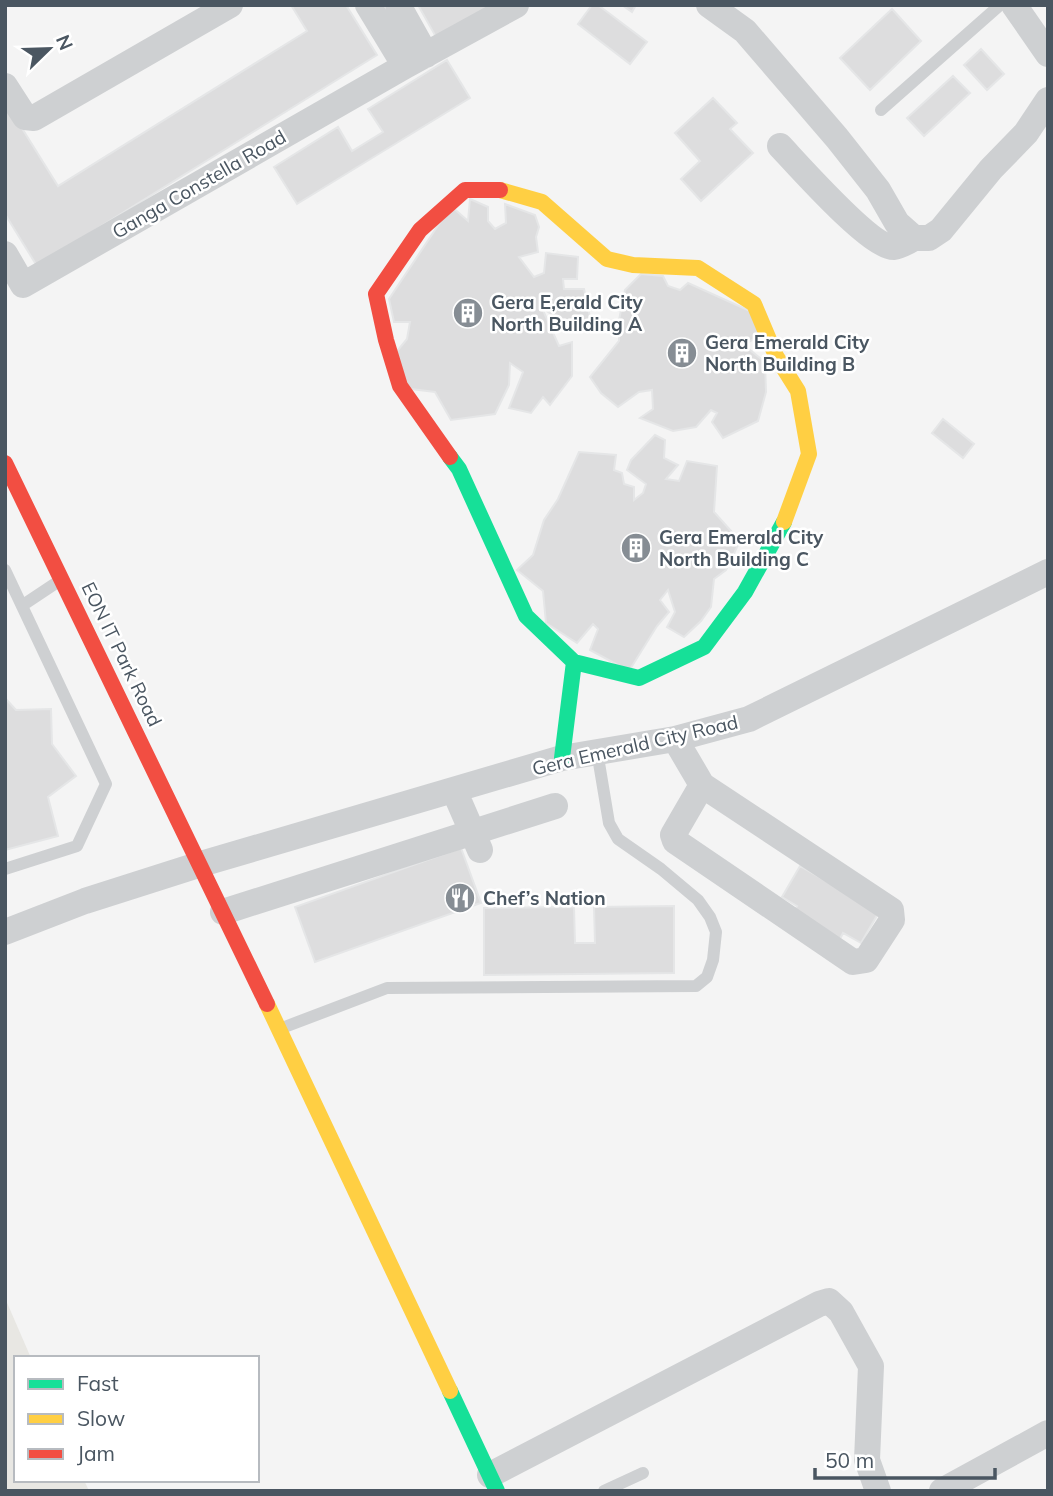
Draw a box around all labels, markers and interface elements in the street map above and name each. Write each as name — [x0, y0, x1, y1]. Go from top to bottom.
north arrow — [14, 14, 84, 84]
text: N — [51, 31, 78, 54]
street label: Ganga Constella Road — [108, 124, 290, 244]
place label: Gera E,erald City North Building A — [491, 290, 644, 336]
building icon: Gera E,erald City North Building A — [451, 296, 485, 330]
place label: Gera Emerald City North Building B — [705, 330, 870, 376]
building icon: Gera Emerald City North Building B — [665, 336, 699, 370]
place label: Gera Emerald City North Building C — [659, 525, 824, 571]
building icon: Gera Emerald City North Building C — [619, 531, 653, 565]
street label: EON IT Park Road — [77, 578, 167, 730]
street label: Gera Emerald City Road — [530, 710, 740, 780]
restaurant icon: Chef’s Nation — [443, 881, 477, 915]
place label: Chef’s Nation — [483, 886, 606, 910]
legend — [14, 1356, 259, 1482]
text: Fast — [77, 1370, 119, 1396]
text: Slow — [77, 1405, 125, 1431]
scale bar — [815, 1436, 995, 1480]
text: Jam — [77, 1440, 115, 1466]
text: 50 m — [825, 1447, 874, 1473]

